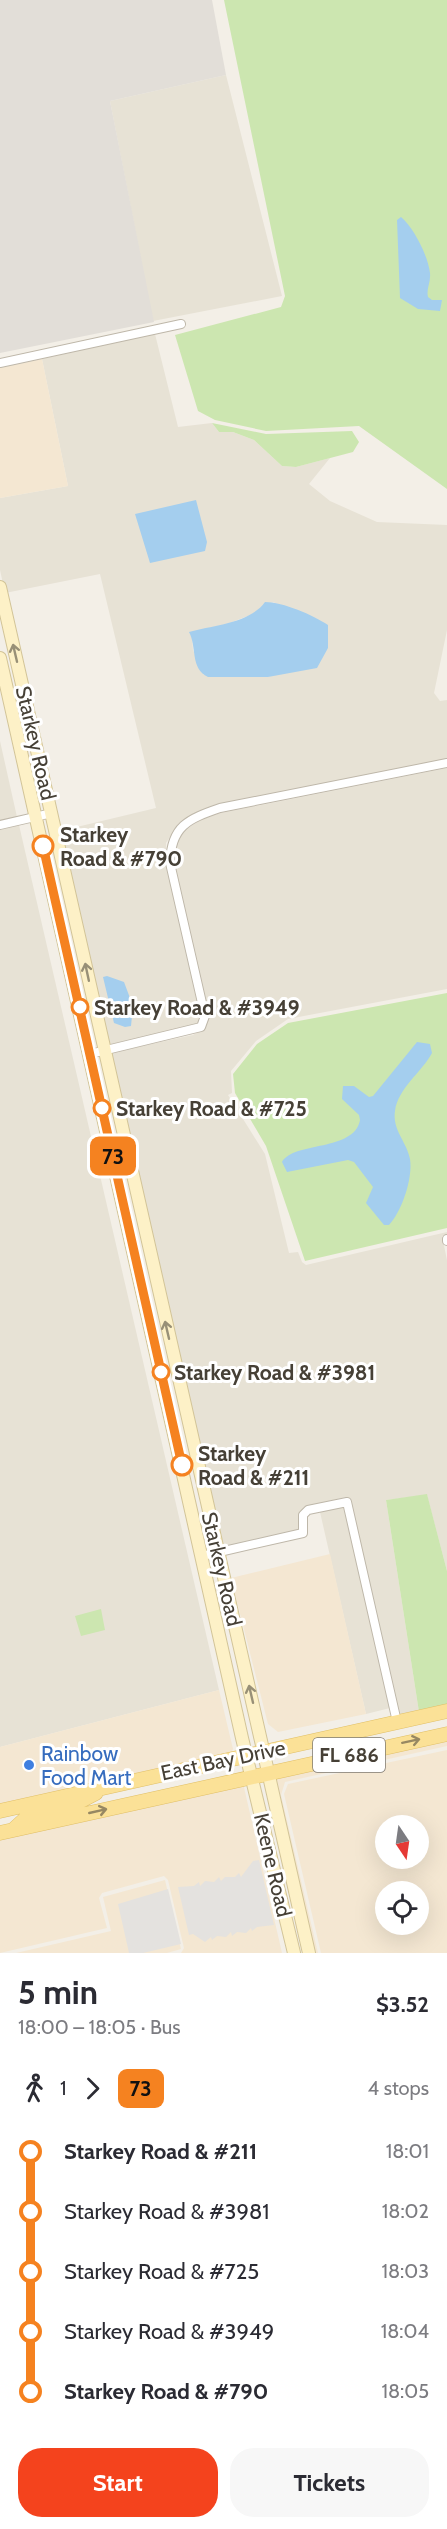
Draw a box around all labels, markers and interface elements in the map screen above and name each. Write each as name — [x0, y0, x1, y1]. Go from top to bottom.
one-way arrow — [9, 644, 21, 663]
street label: Starkey Road — [11, 684, 61, 802]
place label: Starkey Road & #790 — [60, 822, 182, 871]
marker: Starkey Road & #790 — [32, 835, 54, 857]
one-way arrow — [81, 963, 92, 982]
place label: Starkey Road & #3949 — [94, 995, 300, 1020]
marker: Starkey Road & #3949 — [71, 998, 89, 1016]
place label: Starkey Road & #725 — [116, 1096, 307, 1121]
marker: Starkey Road & #725 — [93, 1099, 111, 1117]
line badge: 73 — [86, 1136, 140, 1176]
text: 73 — [102, 1144, 124, 1169]
one-way arrow — [160, 1321, 172, 1340]
place label: Starkey Road & #3981 — [174, 1360, 375, 1385]
marker: Starkey Road & #3981 — [152, 1363, 170, 1381]
place label: Starkey Road & #211 — [198, 1441, 309, 1490]
marker: Starkey Road & #211 — [171, 1454, 193, 1476]
street label: Starkey Road — [197, 1510, 247, 1628]
one-way arrow — [245, 1685, 257, 1704]
street label: East Bay Drive — [158, 1735, 288, 1785]
one-way arrow — [401, 1735, 421, 1746]
road number: FL 686 — [313, 1738, 385, 1772]
place label: Rainbow Food Mart — [41, 1741, 131, 1790]
marker: Rainbow Food Mart — [22, 1758, 36, 1772]
one-way arrow — [88, 1805, 107, 1817]
street label: Keene Road — [249, 1811, 297, 1919]
north arrow — [375, 1815, 429, 1869]
map controls — [375, 1815, 429, 1935]
button: locate — [375, 1881, 429, 1935]
text: 5 min — [18, 1972, 98, 2012]
text: $3.52 — [376, 1991, 429, 2018]
text: 18:00 – 18:05 · Bus — [18, 2015, 181, 2039]
icon: walk — [18, 2072, 51, 2105]
icon: forward — [76, 2072, 109, 2105]
text: 1 — [60, 2076, 67, 2100]
text: 73 — [130, 2076, 152, 2101]
text: 4 stops — [368, 2076, 429, 2100]
text: Starkey Road & #211 — [64, 2138, 257, 2165]
text: 18:01 — [386, 2139, 429, 2163]
text: Starkey Road & #3981 — [64, 2198, 269, 2225]
text: 18:02 — [382, 2199, 429, 2223]
text: Starkey Road & #725 — [64, 2258, 259, 2285]
text: 18:03 — [381, 2259, 429, 2283]
text: Starkey Road & #3949 — [64, 2318, 274, 2345]
text: 18:04 — [381, 2319, 429, 2343]
text: Starkey Road & #790 — [64, 2378, 268, 2405]
text: 18:05 — [381, 2379, 429, 2403]
button: Start — [18, 2448, 218, 2517]
button: Tickets — [230, 2448, 429, 2517]

